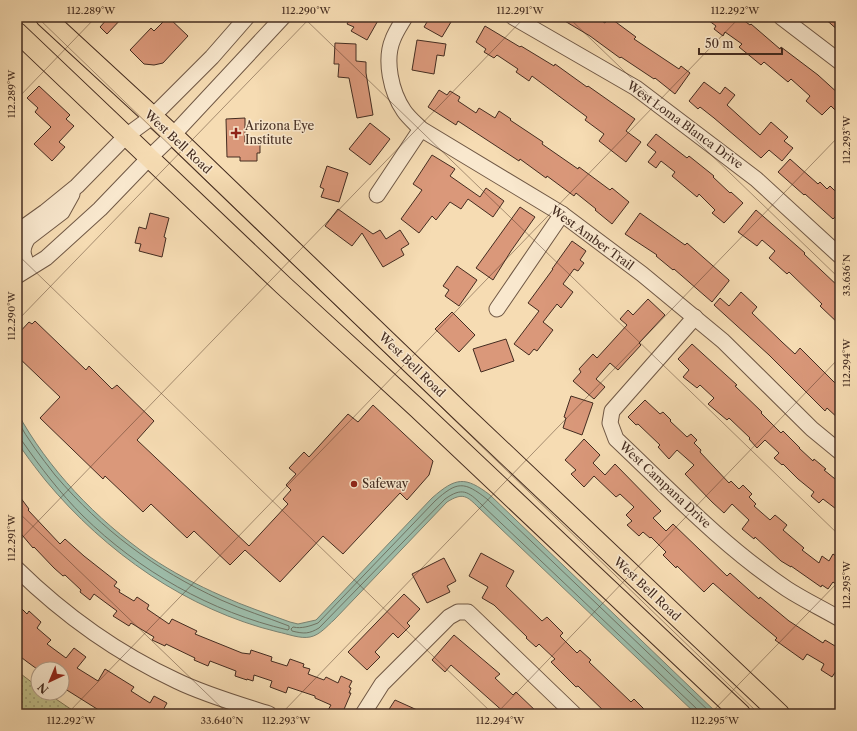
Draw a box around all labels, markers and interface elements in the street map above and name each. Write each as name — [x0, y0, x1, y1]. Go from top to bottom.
text: 112.289°W — [67, 4, 116, 17]
text: 112.290°W — [281, 4, 332, 17]
text: 112.291°W — [497, 4, 544, 17]
text: 112.292°W — [711, 4, 760, 17]
scale bar — [699, 30, 782, 56]
text: 50 m — [705, 36, 734, 51]
text: 112.289°W — [5, 69, 18, 118]
street label: West Loma Blanca Drive — [624, 77, 746, 172]
street label: West Bell Road — [141, 106, 216, 177]
text: 112.293°W — [840, 115, 853, 164]
place label: Arizona Eye Institute — [244, 118, 315, 147]
marker: Arizona Eye Institute — [230, 127, 242, 139]
street label: West Amber Trail — [547, 202, 637, 273]
text: 33.636°N — [840, 254, 853, 296]
text: 112.290°W — [5, 290, 18, 341]
street label: West Bell Road — [375, 328, 449, 401]
text: 112.294°W — [840, 338, 853, 387]
street label: West Campana Drive — [616, 438, 715, 531]
place label: Safeway — [362, 476, 409, 491]
marker: Safeway — [349, 479, 359, 489]
text: 112.291°W — [5, 514, 18, 561]
street label: West Bell Road — [610, 553, 685, 624]
text: 112.295°W — [840, 560, 853, 609]
north arrow — [30, 661, 70, 701]
text: N — [34, 680, 51, 697]
text: 112.292°W — [47, 714, 96, 727]
text: 33.640°N — [200, 714, 244, 727]
text: 112.293°W — [262, 714, 311, 727]
text: 112.294°W — [476, 714, 525, 727]
text: 112.295°W — [691, 714, 740, 727]

